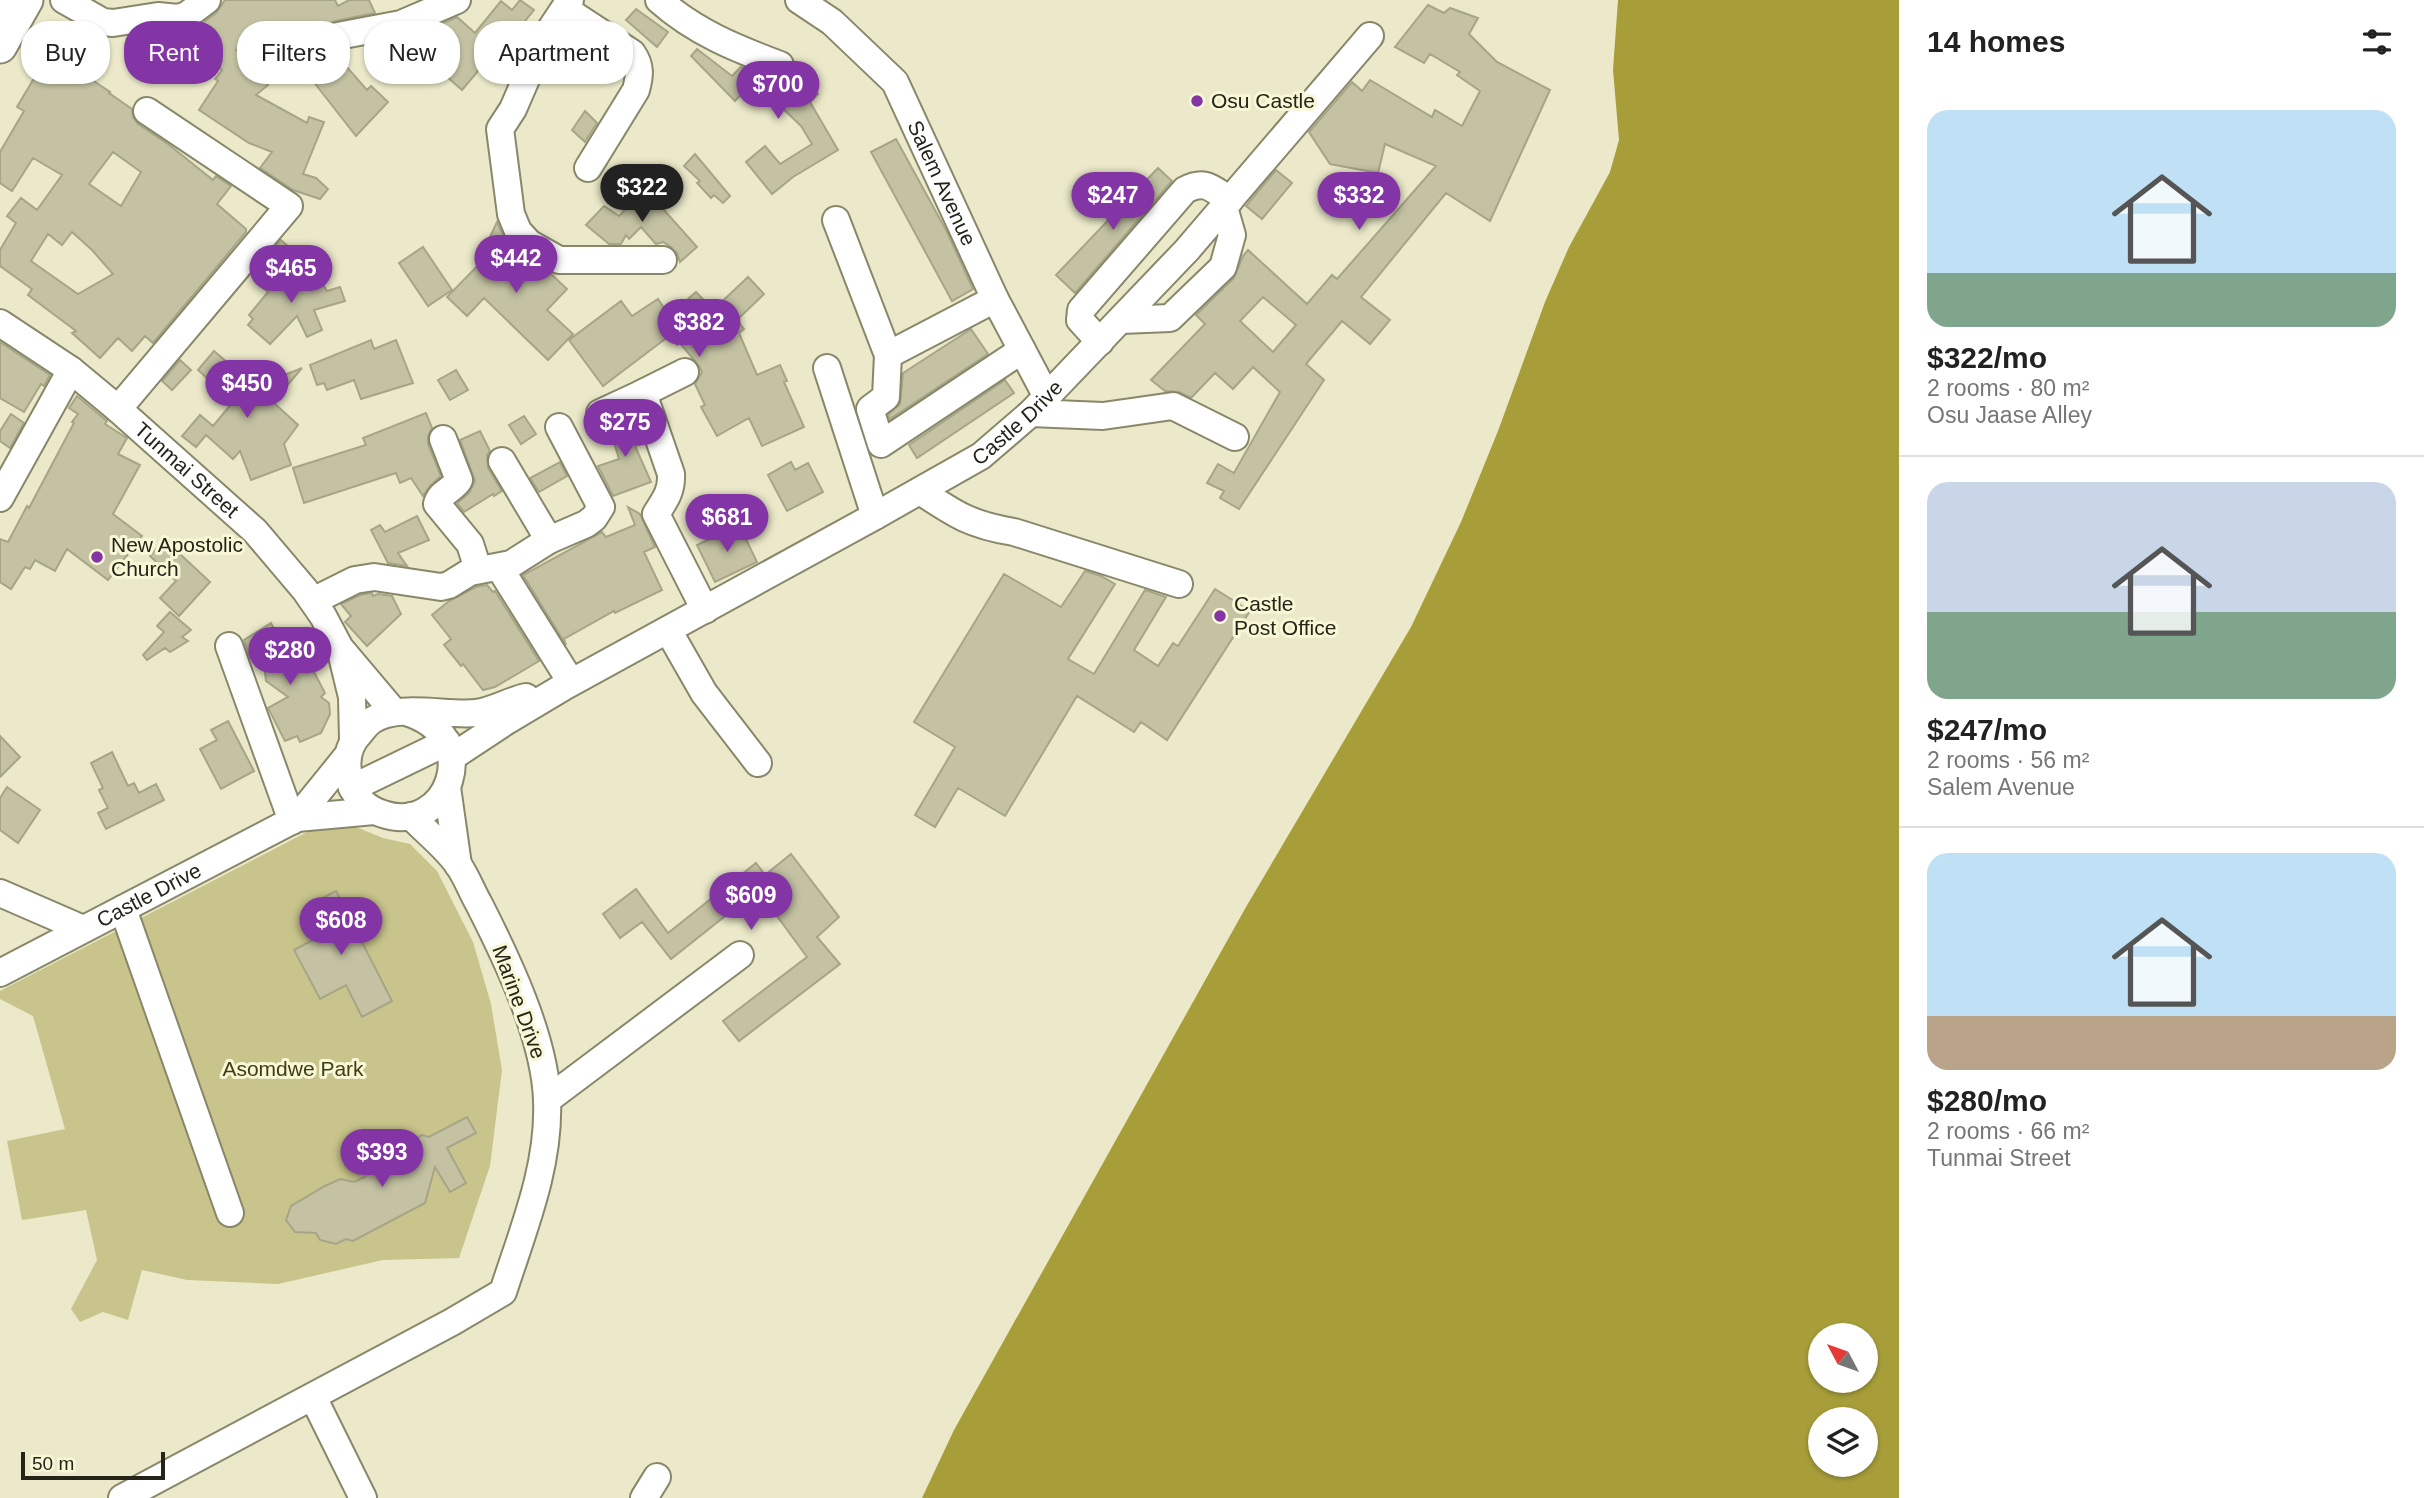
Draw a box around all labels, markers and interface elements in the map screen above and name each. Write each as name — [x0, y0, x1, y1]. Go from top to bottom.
chip: Buy — [21, 21, 110, 84]
chip: Rent — [124, 21, 223, 84]
chip: Filters — [237, 21, 350, 84]
chip: New — [364, 21, 460, 84]
chip: Apartment — [474, 21, 633, 84]
icon: filters — [2358, 23, 2396, 61]
text: 14 homes — [1927, 25, 2065, 58]
pin: $700 — [737, 61, 819, 121]
text: $700 — [752, 71, 804, 97]
place label: Osu Castle — [1211, 89, 1315, 112]
marker: Osu Castle — [1189, 93, 1205, 109]
street label: Salem Avenue — [903, 117, 981, 249]
icon: home — [2099, 156, 2225, 282]
pin: $322 — [601, 164, 683, 224]
pin: $247 — [1072, 173, 1154, 232]
pin: $332 — [1318, 173, 1400, 232]
text: $322 — [616, 174, 668, 200]
text: $247 — [1087, 182, 1139, 208]
text: $332 — [1333, 182, 1385, 208]
pin: $442 — [475, 236, 557, 295]
text: $442 — [490, 245, 542, 271]
pin: $465 — [250, 246, 332, 305]
text: $465 — [265, 255, 317, 281]
pin: $382 — [658, 300, 740, 359]
text: $382 — [673, 309, 725, 335]
text: $322/mo — [1927, 341, 2047, 374]
pin: $450 — [206, 360, 288, 420]
text: $450 — [221, 370, 273, 396]
street label: Castle Drive — [968, 375, 1067, 470]
text: 2 rooms · 80 m² — [1927, 375, 2089, 401]
pin: $275 — [584, 400, 666, 459]
text: Osu Jaase Alley — [1927, 402, 2092, 428]
text: $275 — [599, 409, 651, 435]
street label: Tunmai Street — [130, 417, 244, 522]
pin: $681 — [686, 494, 768, 554]
text: $681 — [701, 504, 753, 530]
icon: home — [2099, 528, 2225, 654]
place label: New Apostolic Church — [111, 533, 243, 580]
marker: New Apostolic Church — [89, 549, 105, 565]
place label: Castle Post Office — [1234, 592, 1336, 639]
marker: Castle Post Office — [1212, 608, 1228, 624]
pin: $280 — [249, 628, 331, 687]
text: $280 — [264, 637, 316, 663]
text: $247/mo — [1927, 713, 2047, 746]
text: 2 rooms · 56 m² — [1927, 747, 2089, 773]
text: Salem Avenue — [1927, 774, 2075, 800]
street label: Castle Drive — [93, 858, 205, 931]
pin: $609 — [710, 872, 792, 932]
text: $609 — [725, 882, 777, 908]
pin: $608 — [300, 898, 382, 957]
icon: home — [2099, 899, 2225, 1025]
text: $608 — [315, 907, 367, 933]
street label: Marine Drive — [488, 942, 551, 1062]
park label: Asomdwe Park — [222, 1057, 364, 1080]
text: $280/mo — [1927, 1084, 2047, 1117]
text: 2 rooms · 66 m² — [1927, 1118, 2089, 1144]
pin: $393 — [341, 1130, 423, 1189]
text: $393 — [356, 1139, 408, 1165]
text: Tunmai Street — [1927, 1145, 2071, 1171]
north arrow — [1808, 1323, 1878, 1393]
map controls — [1808, 1323, 1878, 1477]
button: layers — [1808, 1407, 1878, 1477]
scale bar — [21, 1449, 164, 1481]
text: 50 m — [32, 1453, 74, 1474]

